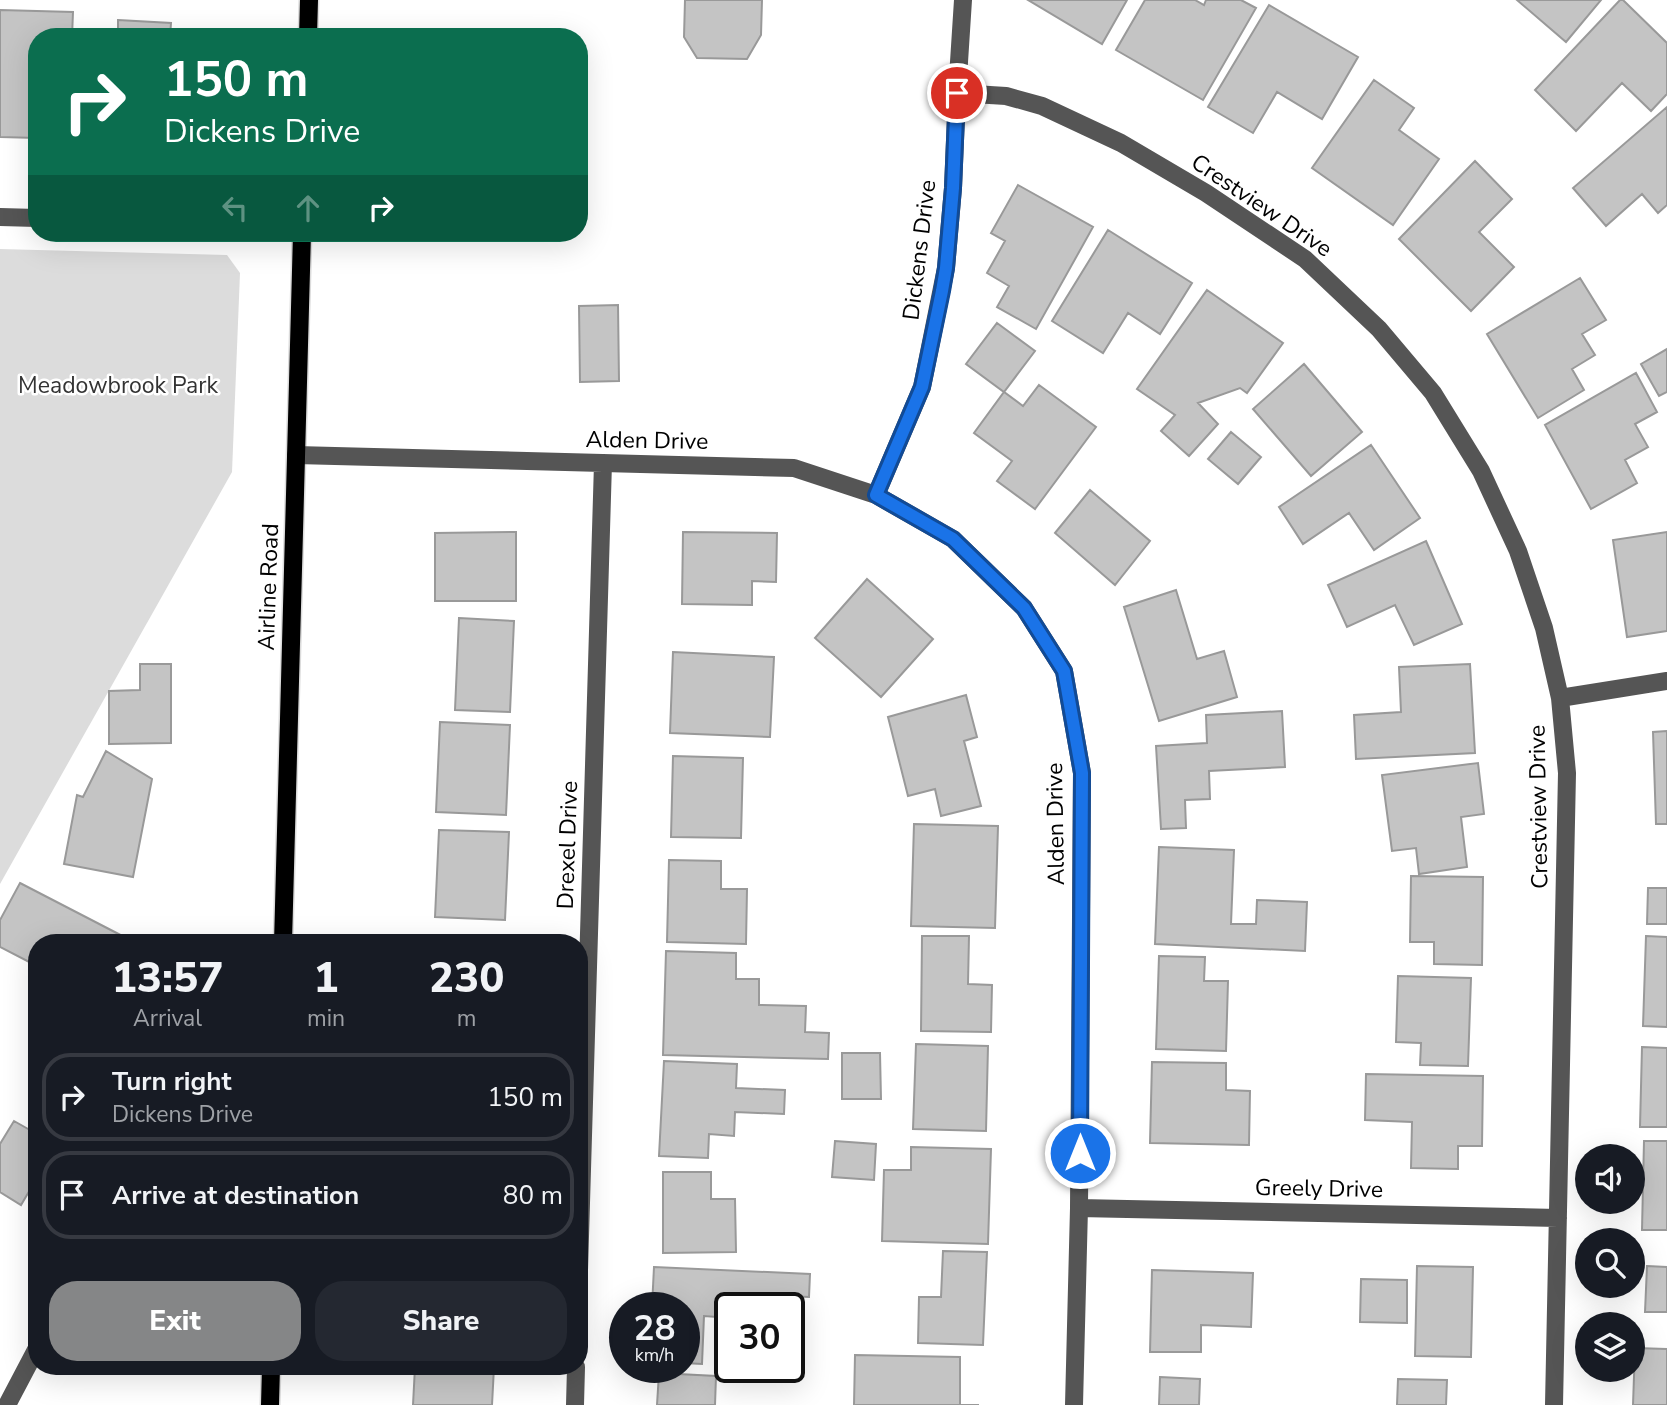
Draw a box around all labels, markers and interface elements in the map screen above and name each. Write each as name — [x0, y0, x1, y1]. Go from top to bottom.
text: 150 m — [164, 46, 308, 113]
icon: right — [49, 56, 140, 147]
pin — [927, 63, 987, 123]
icon: arrive — [938, 74, 976, 112]
text: Dickens Drive — [164, 110, 360, 153]
street label: Crestview Drive — [1185, 147, 1338, 264]
street label: Dickens Drive — [896, 178, 943, 322]
icon: left — [216, 189, 254, 227]
icon: ahead — [289, 189, 327, 227]
icon: right — [362, 189, 400, 227]
park label: Meadowbrook Park — [18, 370, 218, 401]
street label: Alden Drive — [585, 424, 709, 457]
street label: Airline Road — [251, 523, 286, 651]
street label: Crestview Drive — [1522, 725, 1555, 889]
street label: Alden Drive — [1039, 762, 1072, 886]
street label: Drexel Drive — [550, 780, 585, 910]
text: 13:57 — [112, 950, 223, 1007]
text: 1 — [313, 950, 339, 1007]
text: 230 — [429, 950, 504, 1007]
text: Arrival — [133, 1003, 202, 1034]
text: min — [307, 1003, 345, 1034]
text: m — [457, 1003, 476, 1034]
text: Turn right — [112, 1064, 231, 1099]
icon: right — [53, 1078, 91, 1116]
text: 150 m — [487, 1080, 563, 1115]
text: Dickens Drive — [112, 1099, 253, 1130]
position arrow — [1043, 1116, 1117, 1190]
map controls — [1575, 1144, 1645, 1382]
button: sound — [1575, 1144, 1645, 1214]
street label: Greely Drive — [1255, 1172, 1383, 1205]
icon: arrive — [53, 1176, 91, 1214]
text: Arrive at destination — [112, 1178, 359, 1213]
text: 80 m — [503, 1178, 563, 1213]
button: search — [1575, 1228, 1645, 1298]
button: Exit — [49, 1281, 301, 1361]
button: Share — [315, 1281, 567, 1361]
speed limit sign: 30 — [714, 1292, 805, 1383]
text: 28 — [633, 1305, 676, 1352]
button: layers — [1575, 1312, 1645, 1382]
text: km/h — [635, 1343, 674, 1367]

